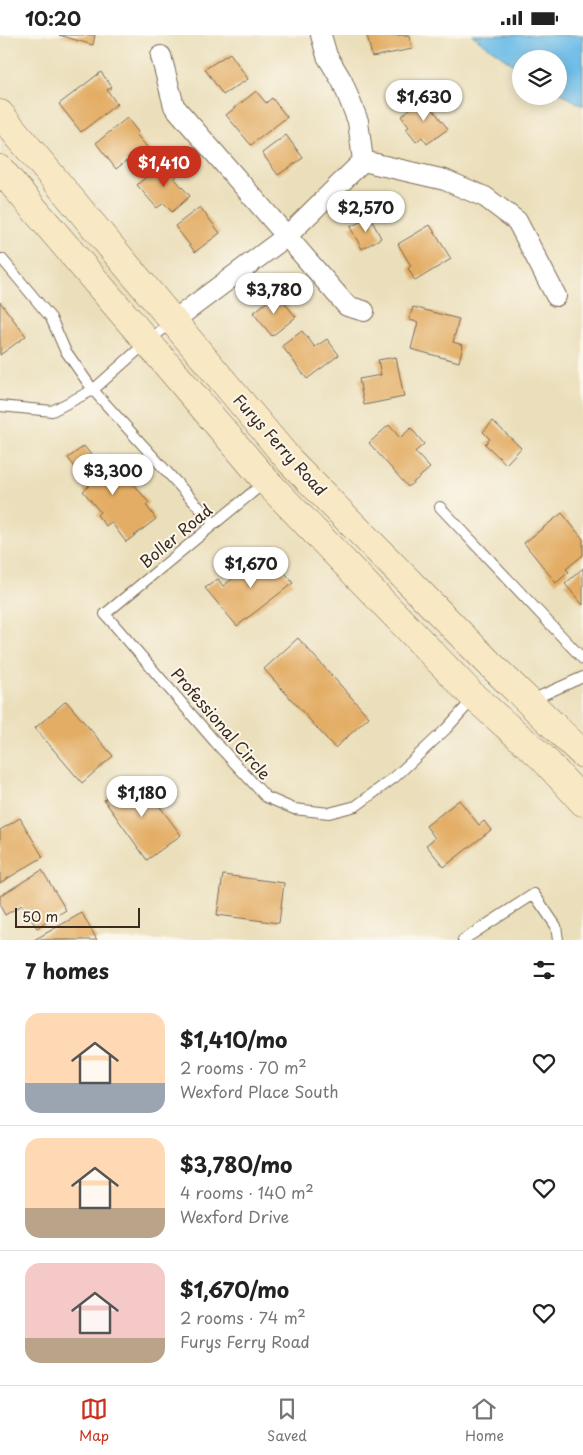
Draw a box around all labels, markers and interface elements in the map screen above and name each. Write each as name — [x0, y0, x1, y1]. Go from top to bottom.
text: 10:20 — [25, 4, 81, 32]
map controls — [512, 50, 567, 105]
button: layers — [512, 50, 567, 105]
pin: $1,630 — [383, 79, 465, 122]
text: $1,630 — [396, 84, 452, 108]
pin: $1,410 — [123, 145, 205, 188]
text: $1,410 — [138, 150, 190, 174]
pin: $2,570 — [325, 191, 407, 233]
text: $2,570 — [338, 195, 394, 219]
pin: $3,780 — [233, 273, 315, 315]
text: $3,780 — [246, 277, 302, 301]
street label: Furys Ferry Road — [228, 388, 333, 501]
pin: $3,300 — [72, 453, 154, 496]
text: $3,300 — [83, 458, 143, 482]
street label: Boller Road — [134, 498, 217, 573]
pin: $1,670 — [210, 547, 292, 589]
text: $1,670 — [224, 551, 278, 575]
street label: Professional Circle — [166, 662, 277, 785]
pin: $1,180 — [101, 775, 183, 818]
text: $1,180 — [117, 780, 167, 804]
scale bar — [15, 905, 140, 928]
text: 50 m — [22, 906, 58, 927]
text: 7 homes — [25, 954, 109, 986]
icon: filters — [530, 956, 558, 984]
text: $1,410/mo — [180, 1023, 287, 1055]
icon: home — [65, 1033, 125, 1093]
icon: heart — [530, 1049, 558, 1077]
text: 2 rooms · 70 m² — [180, 1055, 307, 1079]
text: Wexford Place South — [180, 1079, 338, 1103]
text: $3,780/mo — [180, 1148, 292, 1180]
icon: home — [65, 1158, 125, 1218]
icon: heart — [530, 1174, 558, 1202]
text: 4 rooms · 140 m² — [180, 1180, 314, 1204]
text: Wexford Drive — [180, 1204, 289, 1228]
text: $1,670/mo — [180, 1273, 289, 1305]
icon: home — [65, 1283, 125, 1343]
icon: heart — [530, 1299, 558, 1327]
text: 2 rooms · 74 m² — [180, 1305, 306, 1329]
text: Furys Ferry Road — [180, 1329, 310, 1353]
tab: Map — [79, 1395, 109, 1446]
tab: Saved — [267, 1395, 307, 1446]
tab: Home — [465, 1395, 504, 1446]

